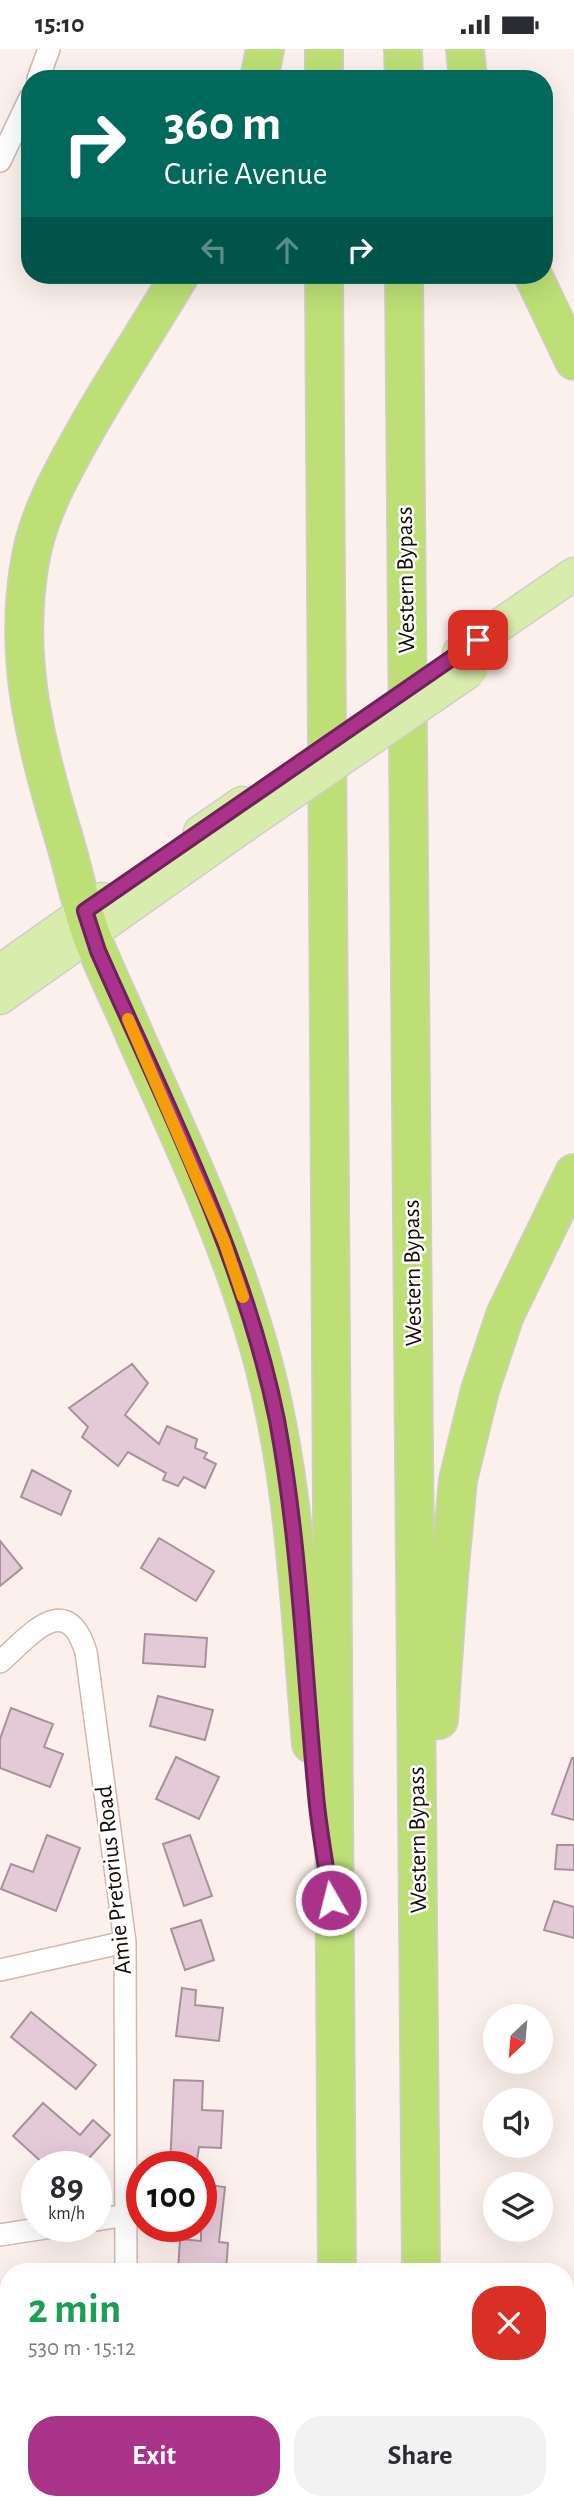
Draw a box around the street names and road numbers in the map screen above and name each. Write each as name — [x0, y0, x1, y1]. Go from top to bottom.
street label: Western Bypass — [393, 506, 419, 654]
street label: Western Bypass — [400, 1199, 426, 1347]
street label: Western Bypass — [405, 1766, 431, 1914]
street label: Amie Pretorius Road — [92, 1784, 136, 1976]

